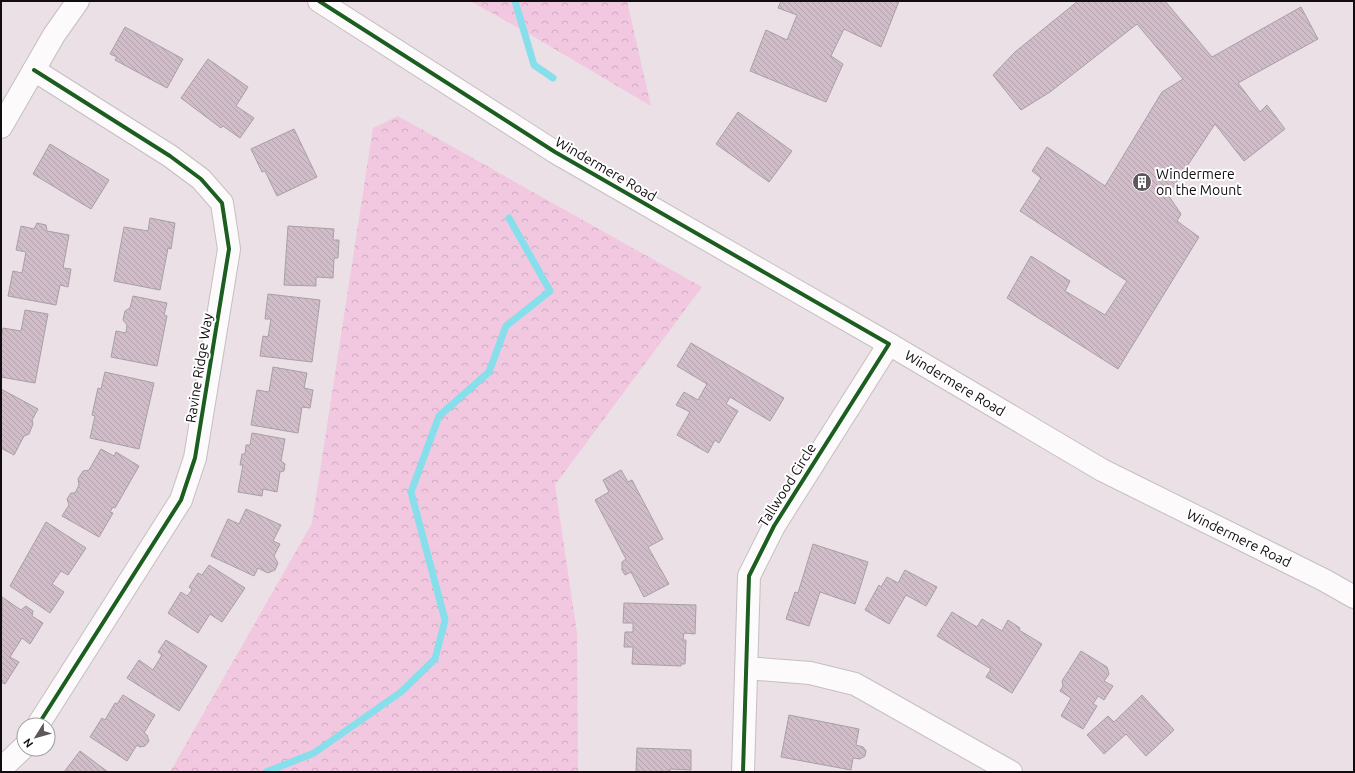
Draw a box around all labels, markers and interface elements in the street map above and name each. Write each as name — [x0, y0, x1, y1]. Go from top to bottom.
street label: Windermere Road — [553, 134, 659, 204]
place label: Windermere on the Mount — [1156, 166, 1242, 198]
building icon: Windermere on the Mount — [1131, 171, 1153, 193]
street label: Ravine Ridge Way — [182, 312, 216, 424]
street label: Windermere Road — [902, 347, 1008, 419]
street label: Tallwood Circle — [755, 440, 819, 530]
street label: Windermere Road — [1184, 506, 1294, 570]
north arrow — [16, 717, 56, 757]
text: N — [21, 736, 35, 750]

